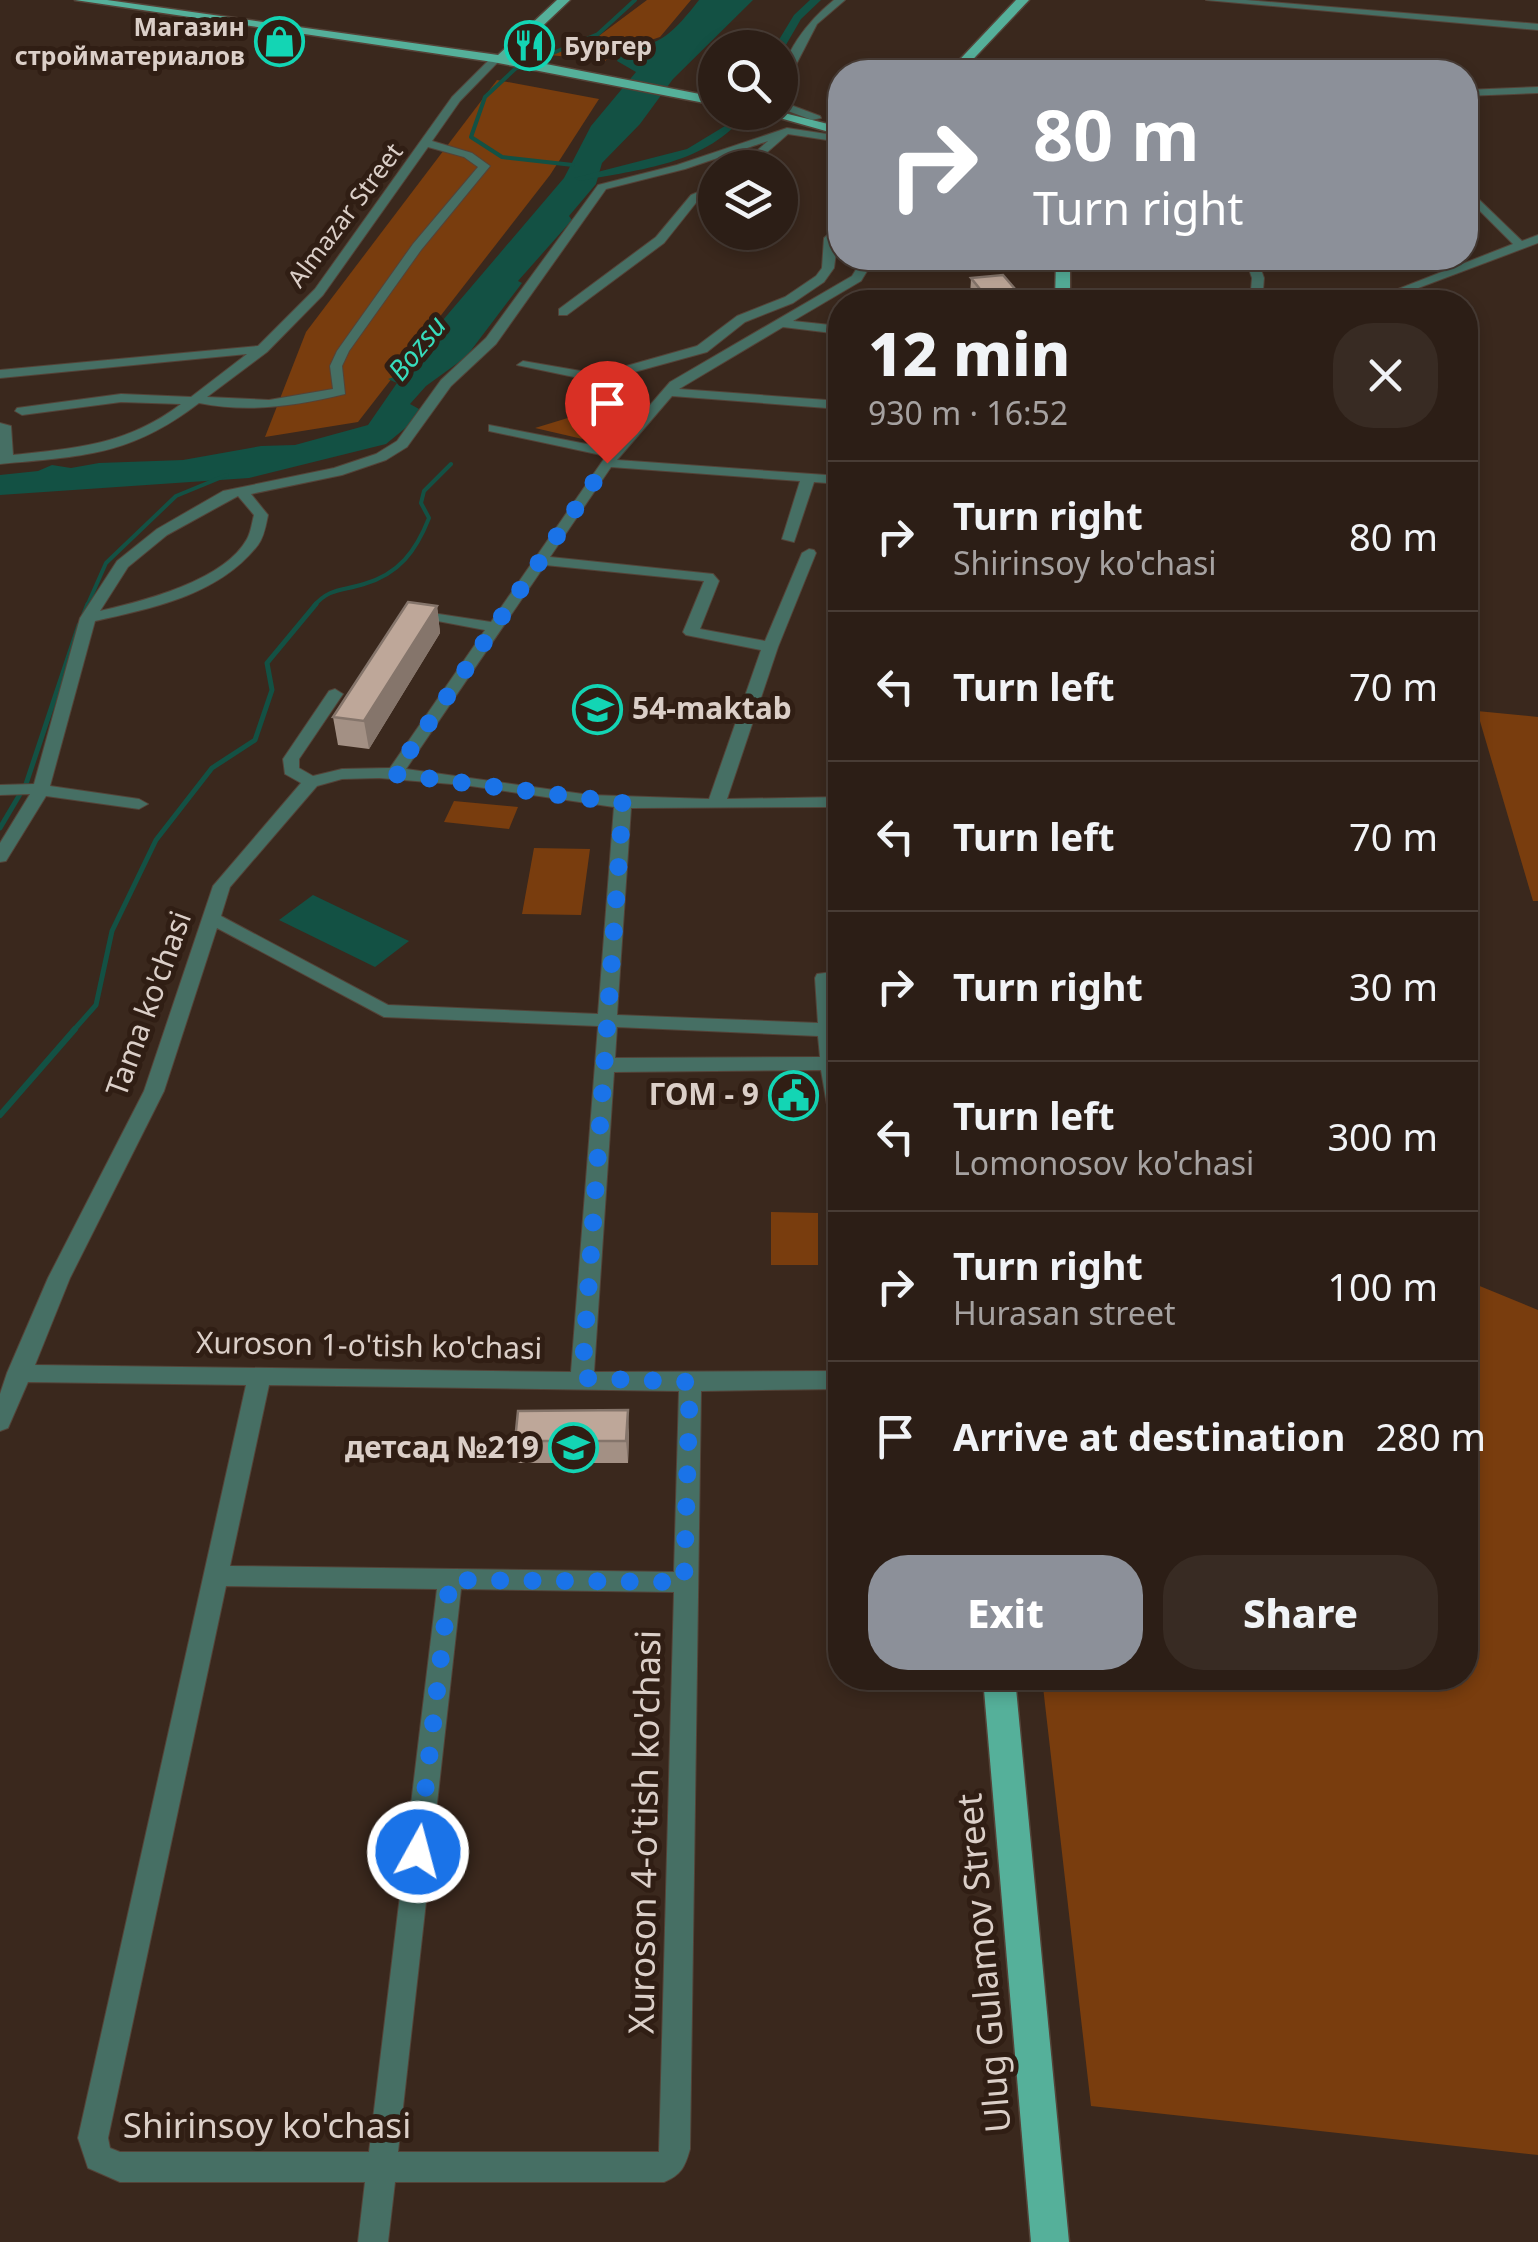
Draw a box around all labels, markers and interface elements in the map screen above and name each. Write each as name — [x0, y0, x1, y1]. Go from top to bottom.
place label: Магазин стройматериалов — [15, 9, 245, 72]
shop icon: Магазин стройматериалов — [254, 15, 306, 67]
restaurant icon: Бургер — [503, 20, 555, 72]
place label: Бургер — [564, 28, 652, 62]
map controls — [698, 30, 798, 250]
button: search — [698, 30, 798, 130]
text: 80 m — [1033, 86, 1200, 182]
icon: right — [868, 100, 998, 230]
street label: Almazar Street — [279, 135, 410, 293]
button: layers — [698, 150, 798, 250]
text: Turn right — [1033, 177, 1244, 238]
water label: Bozsu — [378, 307, 454, 388]
text: 12 min — [868, 312, 1070, 394]
button: close — [1333, 323, 1438, 428]
pin — [565, 361, 650, 464]
icon: arrive — [580, 376, 635, 431]
text: 930 m · 16:52 — [868, 391, 1068, 434]
text: Turn right — [953, 489, 1143, 541]
icon: right — [868, 509, 923, 564]
text: 80 m — [1349, 510, 1438, 562]
text: Shirinsoy ko'chasi — [953, 541, 1217, 584]
icon: left — [868, 659, 923, 714]
text: Turn left — [953, 660, 1115, 712]
text: 70 m — [1349, 660, 1438, 712]
school or university icon: 54-maktab — [571, 683, 623, 735]
place label: 54-maktab — [632, 687, 792, 728]
icon: left — [868, 809, 923, 864]
text: Turn left — [953, 810, 1115, 862]
text: 70 m — [1349, 810, 1438, 862]
street label: Tama ko'chasi — [95, 905, 200, 1102]
icon: right — [868, 959, 923, 1014]
text: Turn right — [953, 960, 1143, 1012]
text: 30 m — [1349, 960, 1438, 1012]
public building icon: ГОМ - 9 — [768, 1069, 820, 1121]
place label: ГОМ - 9 — [649, 1073, 759, 1114]
text: Turn left — [953, 1089, 1115, 1141]
icon: left — [868, 1109, 923, 1164]
text: 300 m — [1327, 1110, 1438, 1162]
text: Lomonosov ko'chasi — [953, 1141, 1254, 1184]
text: Turn right — [953, 1239, 1143, 1291]
icon: right — [868, 1259, 923, 1314]
text: 100 m — [1327, 1260, 1438, 1312]
text: Hurasan street — [953, 1291, 1176, 1334]
street label: Хuroson 1-o'tish ko'chasi — [195, 1321, 543, 1368]
icon: arrive — [868, 1409, 923, 1464]
text: Arrive at destination — [953, 1410, 1345, 1462]
text: 280 m — [1375, 1410, 1486, 1462]
school or university icon: детсад №219 — [548, 1422, 600, 1474]
place label: детсад №219 — [345, 1426, 539, 1467]
button: Exit — [868, 1555, 1143, 1670]
button: Share — [1163, 1555, 1438, 1670]
street label: Xuroson 4-o'tish ko'chasi — [616, 1630, 671, 2034]
street label: Ulug Gulamov Street — [944, 1792, 1021, 2135]
position arrow — [366, 1800, 470, 1904]
street label: Shirinsoy ko'chasi — [123, 2101, 411, 2148]

